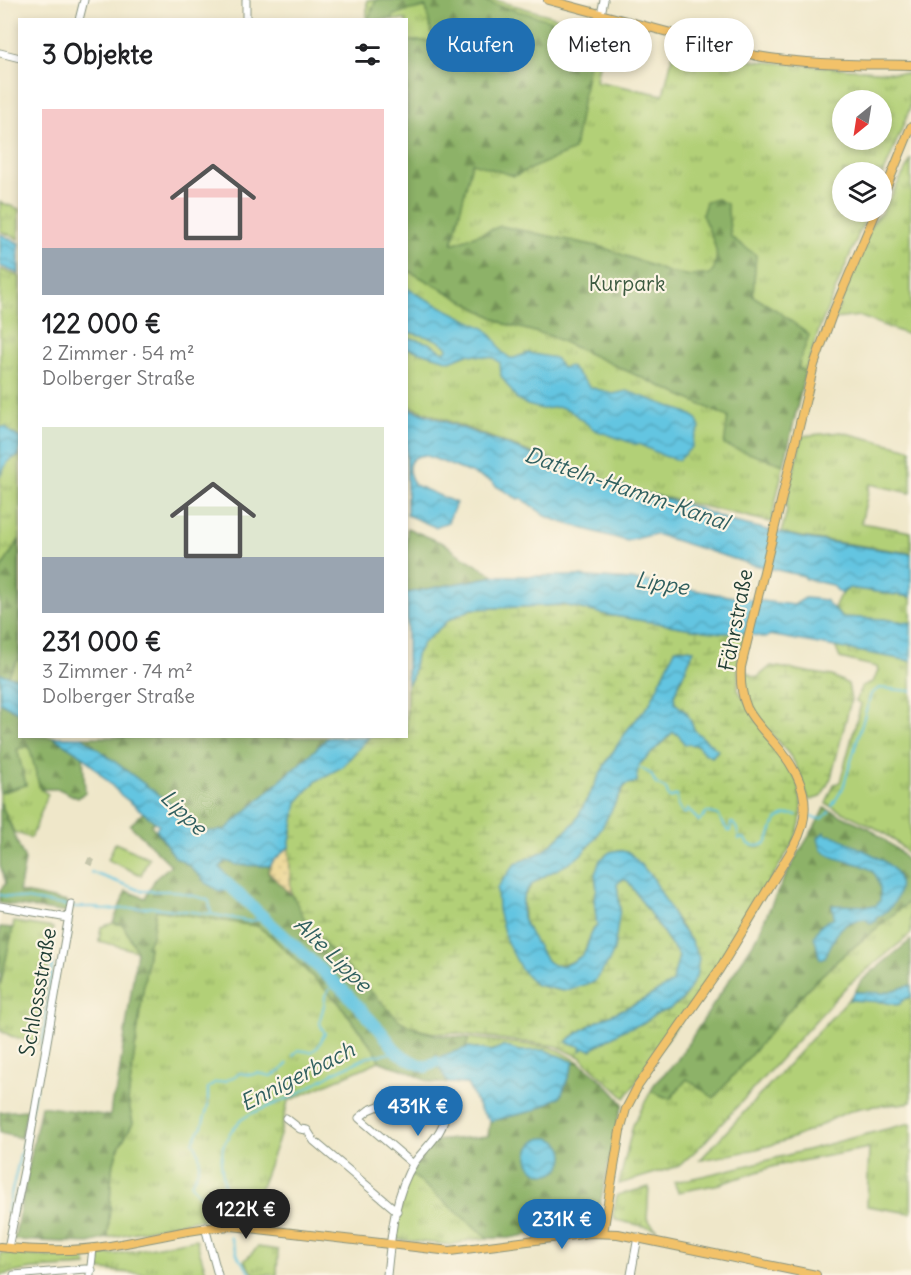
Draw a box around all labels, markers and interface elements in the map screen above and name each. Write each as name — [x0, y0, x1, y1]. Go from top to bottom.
chip: Kaufen — [426, 18, 535, 72]
chip: Mieten — [547, 18, 652, 72]
chip: Filter — [664, 18, 754, 72]
text: 3 Objekte — [42, 38, 153, 71]
icon: filters — [351, 38, 384, 71]
north arrow — [832, 90, 892, 150]
map controls — [832, 90, 892, 222]
icon: home — [159, 148, 267, 256]
button: layers — [832, 162, 892, 222]
park label: Kurpark — [589, 270, 665, 297]
text: 122 000 € — [42, 307, 161, 340]
text: 2 Zimmer · 54 m² — [42, 340, 194, 365]
text: Dolberger Straße — [42, 365, 195, 390]
water label: Datteln-Hamm-Kanal — [521, 440, 736, 537]
icon: home — [159, 466, 267, 574]
water label: Lippe — [633, 565, 693, 601]
street label: Fährstraße — [712, 567, 759, 673]
text: 231 000 € — [42, 625, 161, 658]
text: 3 Zimmer · 74 m² — [42, 658, 193, 683]
text: Dolberger Straße — [42, 683, 195, 708]
water label: Lippe — [155, 783, 215, 842]
water label: Alte Lippe — [288, 910, 379, 999]
street label: Schlossstraße — [13, 926, 62, 1058]
water label: Ennigerbach — [235, 1035, 360, 1117]
pin: 431K € — [369, 1086, 467, 1137]
text: 431K € — [388, 1093, 448, 1118]
pin: 122K € — [197, 1189, 295, 1240]
text: 122K € — [216, 1196, 276, 1221]
pin: 231K € — [513, 1199, 611, 1250]
text: 231K € — [532, 1206, 592, 1231]

